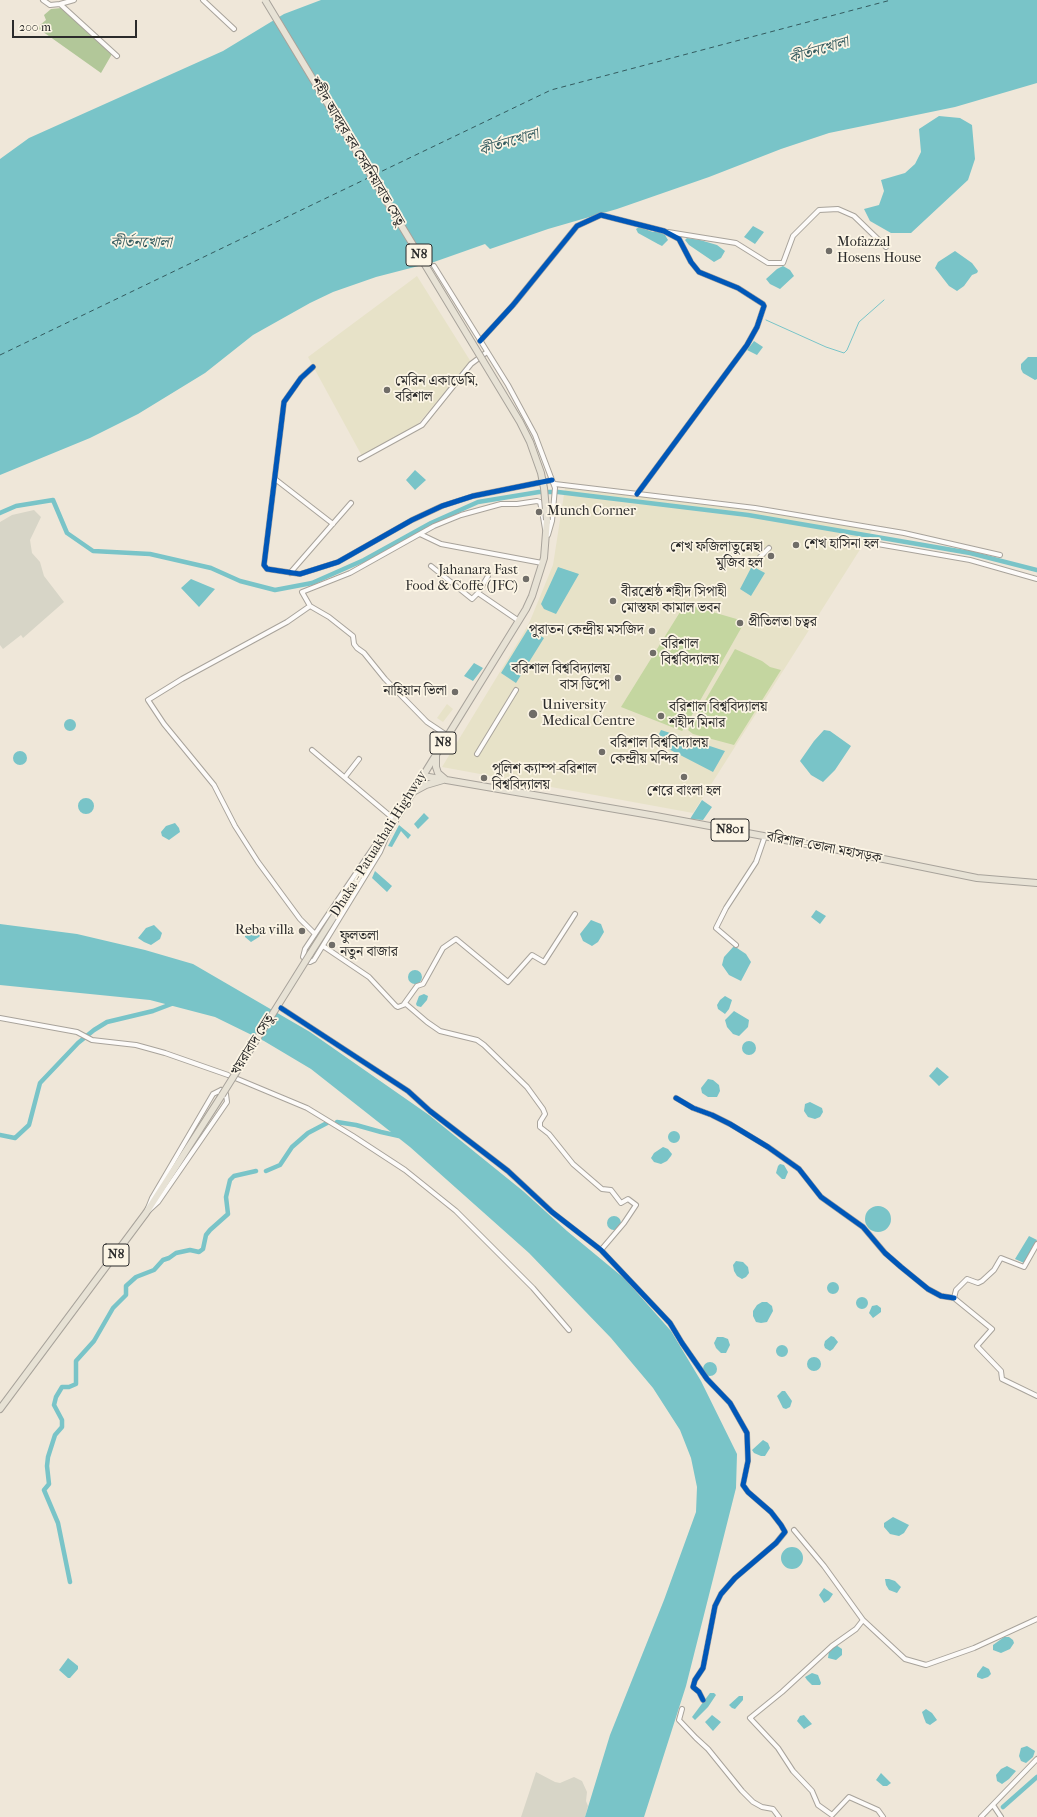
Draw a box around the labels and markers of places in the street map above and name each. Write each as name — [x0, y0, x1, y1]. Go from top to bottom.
place label: Mofazzal Hosens House — [837, 235, 921, 268]
marker: Mofazzal Hosens House — [824, 246, 834, 256]
place label: মেরিন একাডেমি, বরিশাল — [395, 374, 478, 406]
marker: মেরিন একাডেমি, বরিশাল — [382, 385, 392, 395]
place label: Munch Corner — [547, 504, 636, 520]
marker: Munch Corner — [534, 507, 544, 517]
place label: শেখ হাসিনা হল — [804, 537, 879, 553]
place label: শেখ ফজিলাতুন্নেছা মুজিব হল — [670, 540, 763, 572]
marker: শেখ হাসিনা হল — [791, 540, 801, 550]
marker: শেখ ফজিলাতুন্নেছা মুজিব হল — [766, 551, 776, 561]
place label: Jahanara Fast Food & Coffe (JFC) — [405, 563, 518, 596]
marker: Jahanara Fast Food & Coffe (JFC) — [521, 574, 531, 584]
place label: বীরশ্রেষ্ঠ শহীদ সিপাহী মোস্তফা কামাল ভবন — [621, 585, 727, 618]
marker: বীরশ্রেষ্ঠ শহীদ সিপাহী মোস্তফা কামাল ভবন — [608, 596, 618, 606]
place label: প্রীতিলতা চত্বর — [748, 615, 817, 631]
marker: প্রীতিলতা চত্বর — [735, 618, 745, 628]
place label: পুরাতন কেন্দ্রীয় মসজিদ — [529, 623, 644, 639]
marker: পুরাতন কেন্দ্রীয় মসজিদ — [647, 626, 657, 636]
place label: বরিশাল বিশ্ববিদ্যালয় — [661, 637, 719, 670]
marker: বরিশাল বিশ্ববিদ্যালয় — [648, 648, 658, 658]
place label: বরিশাল বিশ্ববিদ্যালয় বাস ডিপো — [511, 662, 610, 694]
marker: বরিশাল বিশ্ববিদ্যালয় বাস ডিপো — [613, 673, 623, 683]
place label: নাহিয়ান ভিলা — [383, 684, 447, 700]
marker: নাহিয়ান ভিলা — [450, 687, 460, 697]
place label: University Medical Centre — [542, 698, 635, 730]
place label: বরিশাল বিশ্ববিদ্যালয় শহীদ মিনার — [669, 700, 768, 732]
marker: University Medical Centre — [527, 708, 539, 720]
marker: বরিশাল বিশ্ববিদ্যালয় শহীদ মিনার — [656, 711, 666, 721]
place label: বরিশাল বিশ্ববিদ্যালয় কেন্দ্রীয় মন্দির — [610, 736, 709, 768]
marker: বরিশাল বিশ্ববিদ্যালয় কেন্দ্রীয় মন্দির — [597, 747, 607, 757]
place label: পুলিশ ক্যাম্প-বরিশাল বিশ্ববিদ্যালয় — [492, 762, 597, 794]
marker: শেরে বাংলা হল — [679, 772, 689, 782]
marker: পুলিশ ক্যাম্প-বরিশাল বিশ্ববিদ্যালয় — [479, 773, 489, 783]
place label: শেরে বাংলা হল — [647, 784, 721, 800]
place label: Reba villa — [235, 923, 294, 939]
marker: Reba villa — [297, 926, 307, 936]
place label: ফুলতলা নতুন বাজার — [340, 929, 398, 962]
marker: ফুলতলা নতুন বাজার — [327, 940, 337, 950]

